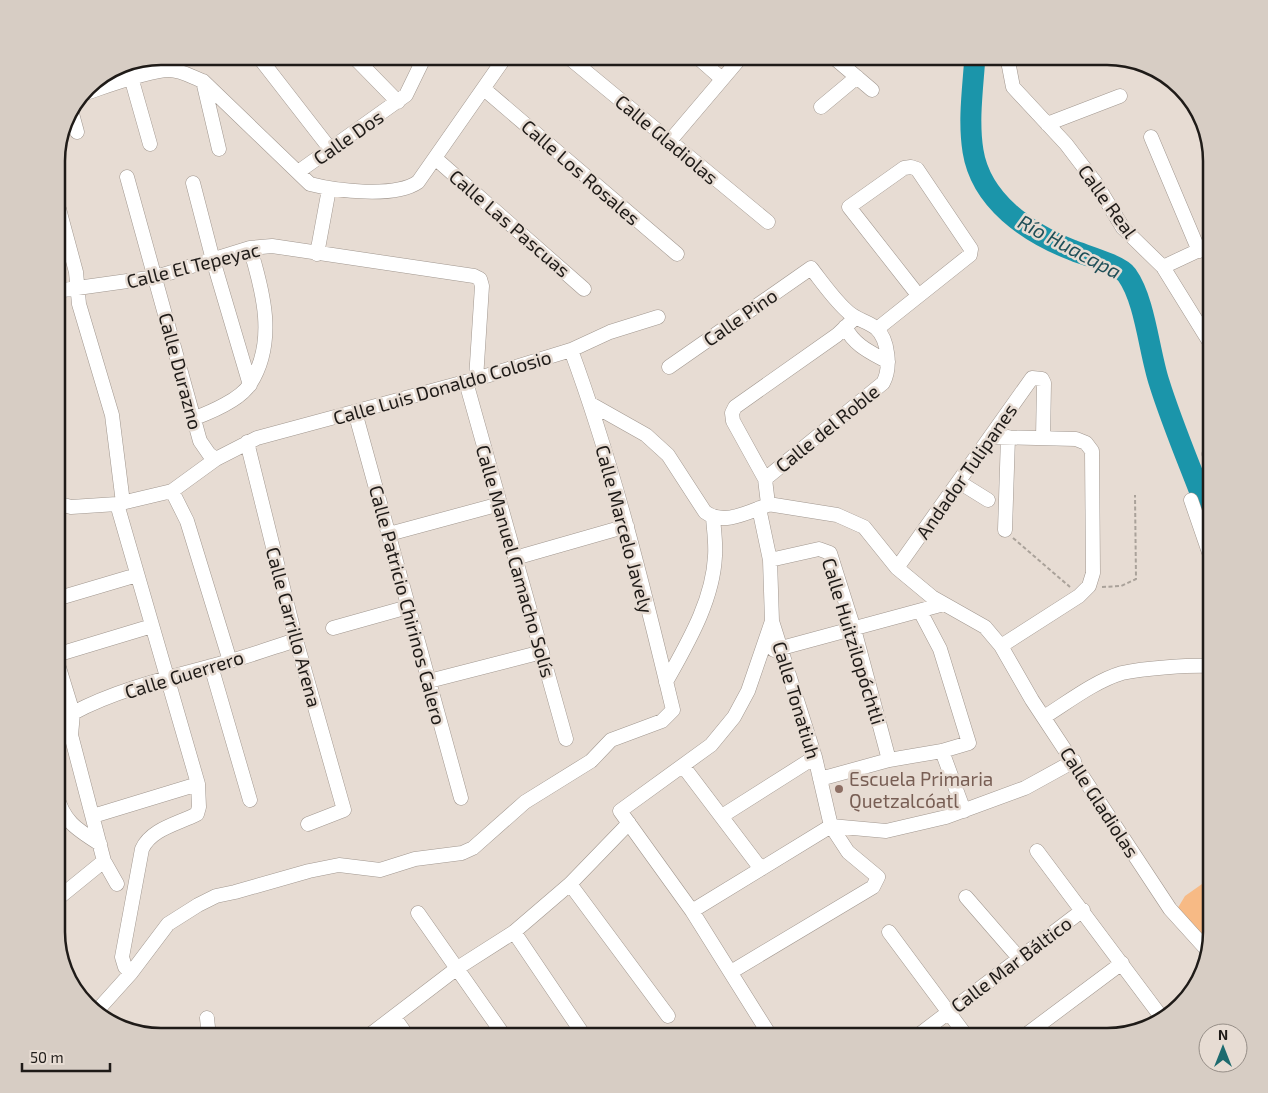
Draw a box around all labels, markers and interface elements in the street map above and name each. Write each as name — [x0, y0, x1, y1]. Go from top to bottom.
street label: Calle Gladiolas — [611, 89, 723, 189]
street label: Calle Dos — [309, 105, 387, 169]
street label: Calle Los Rosales — [517, 114, 645, 230]
street label: Calle Real — [1074, 160, 1142, 242]
street label: Calle Las Pascuas — [445, 164, 575, 282]
water label: Río Huacapa — [1014, 209, 1126, 283]
street label: Calle El Tepeyac — [124, 237, 262, 293]
street label: Calle Pino — [699, 283, 781, 351]
street label: Calle Durazno — [154, 310, 208, 432]
street label: Calle Luis Donaldo Colosio — [330, 345, 554, 429]
street label: Calle del Roble — [771, 379, 883, 477]
street label: Andador Tulipanes — [911, 399, 1021, 543]
street label: Calle Manuel Camacho Solís — [472, 442, 560, 680]
street label: Calle Marcelo Javely — [591, 442, 659, 616]
street label: Calle Patricio Chirinos Calero — [365, 483, 451, 727]
street label: Calle Carrillo Arena — [262, 544, 326, 710]
street label: Calle Huitzilopóchtli — [818, 555, 890, 727]
street label: Calle Tonatiuh — [768, 639, 826, 761]
street label: Calle Guerrero — [122, 645, 246, 703]
street label: Calle Gladiolas — [1056, 742, 1144, 862]
place label: Escuela Primaria Quetzalcóatl — [849, 767, 993, 812]
marker: Escuela Primaria Quetzalcóatl — [833, 783, 845, 795]
street label: Calle Mar Báltico — [946, 911, 1076, 1017]
north arrow — [1198, 1023, 1248, 1073]
text: N — [1218, 1026, 1228, 1043]
scale bar — [22, 1040, 110, 1072]
text: 50 m — [30, 1048, 64, 1066]

